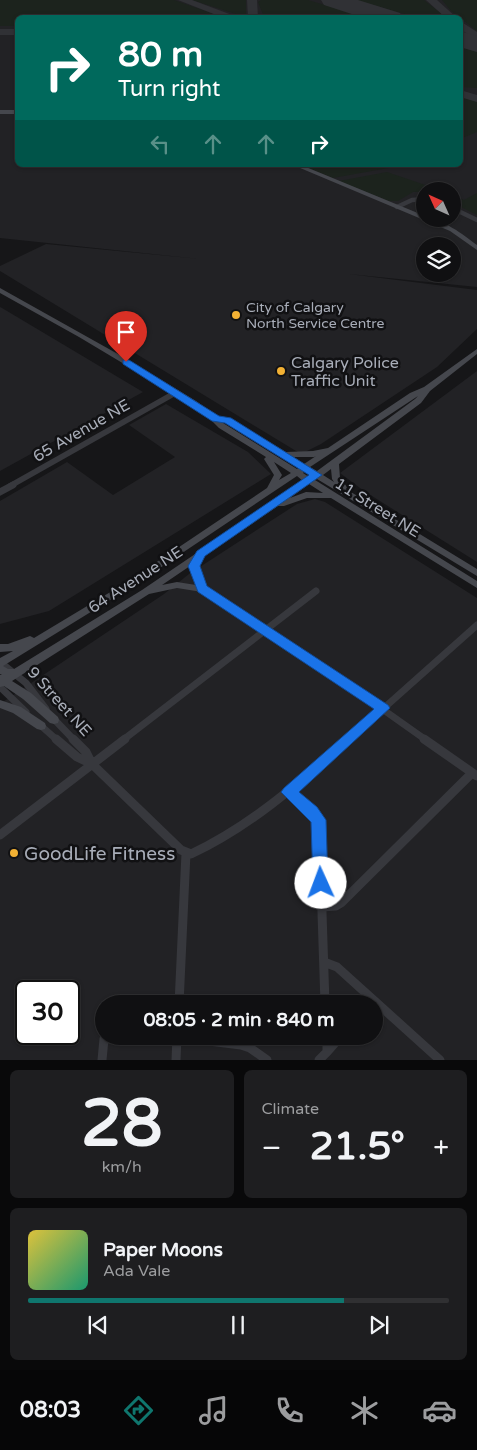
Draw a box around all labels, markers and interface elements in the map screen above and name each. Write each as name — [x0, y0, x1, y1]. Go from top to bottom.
text: 80 m — [118, 34, 203, 76]
icon: right — [35, 35, 100, 100]
text: Turn right — [118, 76, 220, 102]
icon: left — [146, 130, 174, 158]
icon: ahead — [199, 130, 227, 158]
icon: ahead — [252, 130, 280, 158]
icon: right — [305, 130, 333, 158]
north arrow — [416, 182, 461, 228]
map controls — [416, 182, 461, 282]
button: layers — [416, 237, 461, 282]
place label: City of Calgary North Service Centre — [246, 299, 385, 332]
marker: City of Calgary North Service Centre — [230, 309, 242, 321]
pin — [105, 311, 147, 362]
icon: arrive — [112, 318, 140, 346]
place label: Calgary Police Traffic Unit — [291, 353, 399, 391]
marker: Calgary Police Traffic Unit — [275, 365, 287, 377]
street label: 65 Avenue NE — [29, 395, 134, 467]
street label: 11 Street NE — [331, 474, 424, 542]
street label: 64 Avenue NE — [84, 542, 187, 618]
street label: 9 Street NE — [23, 663, 96, 741]
place label: GoodLife Fitness — [24, 843, 175, 865]
marker: GoodLife Fitness — [8, 847, 20, 859]
position arrow — [294, 856, 346, 908]
speed limit sign: 30 — [15, 980, 80, 1045]
text: 08:05 · 2 min · 840 m — [143, 1009, 335, 1031]
text: 28 — [81, 1085, 163, 1164]
text: Climate — [262, 1099, 319, 1119]
text: 21.5° — [310, 1124, 405, 1170]
text: − — [262, 1131, 281, 1165]
text: + — [433, 1131, 449, 1165]
text: km/h — [102, 1157, 142, 1177]
text: Paper Moons — [103, 1239, 223, 1261]
text: Ada Vale — [103, 1261, 170, 1281]
icon: previous — [84, 1311, 112, 1339]
icon: pause — [224, 1311, 252, 1339]
icon: next — [365, 1311, 393, 1339]
icon: directions — [121, 1393, 156, 1428]
icon: music — [196, 1393, 231, 1428]
icon: phone — [272, 1393, 307, 1428]
icon: climate — [347, 1393, 382, 1428]
icon: car — [422, 1393, 457, 1428]
text: 08:03 — [20, 1397, 81, 1423]

